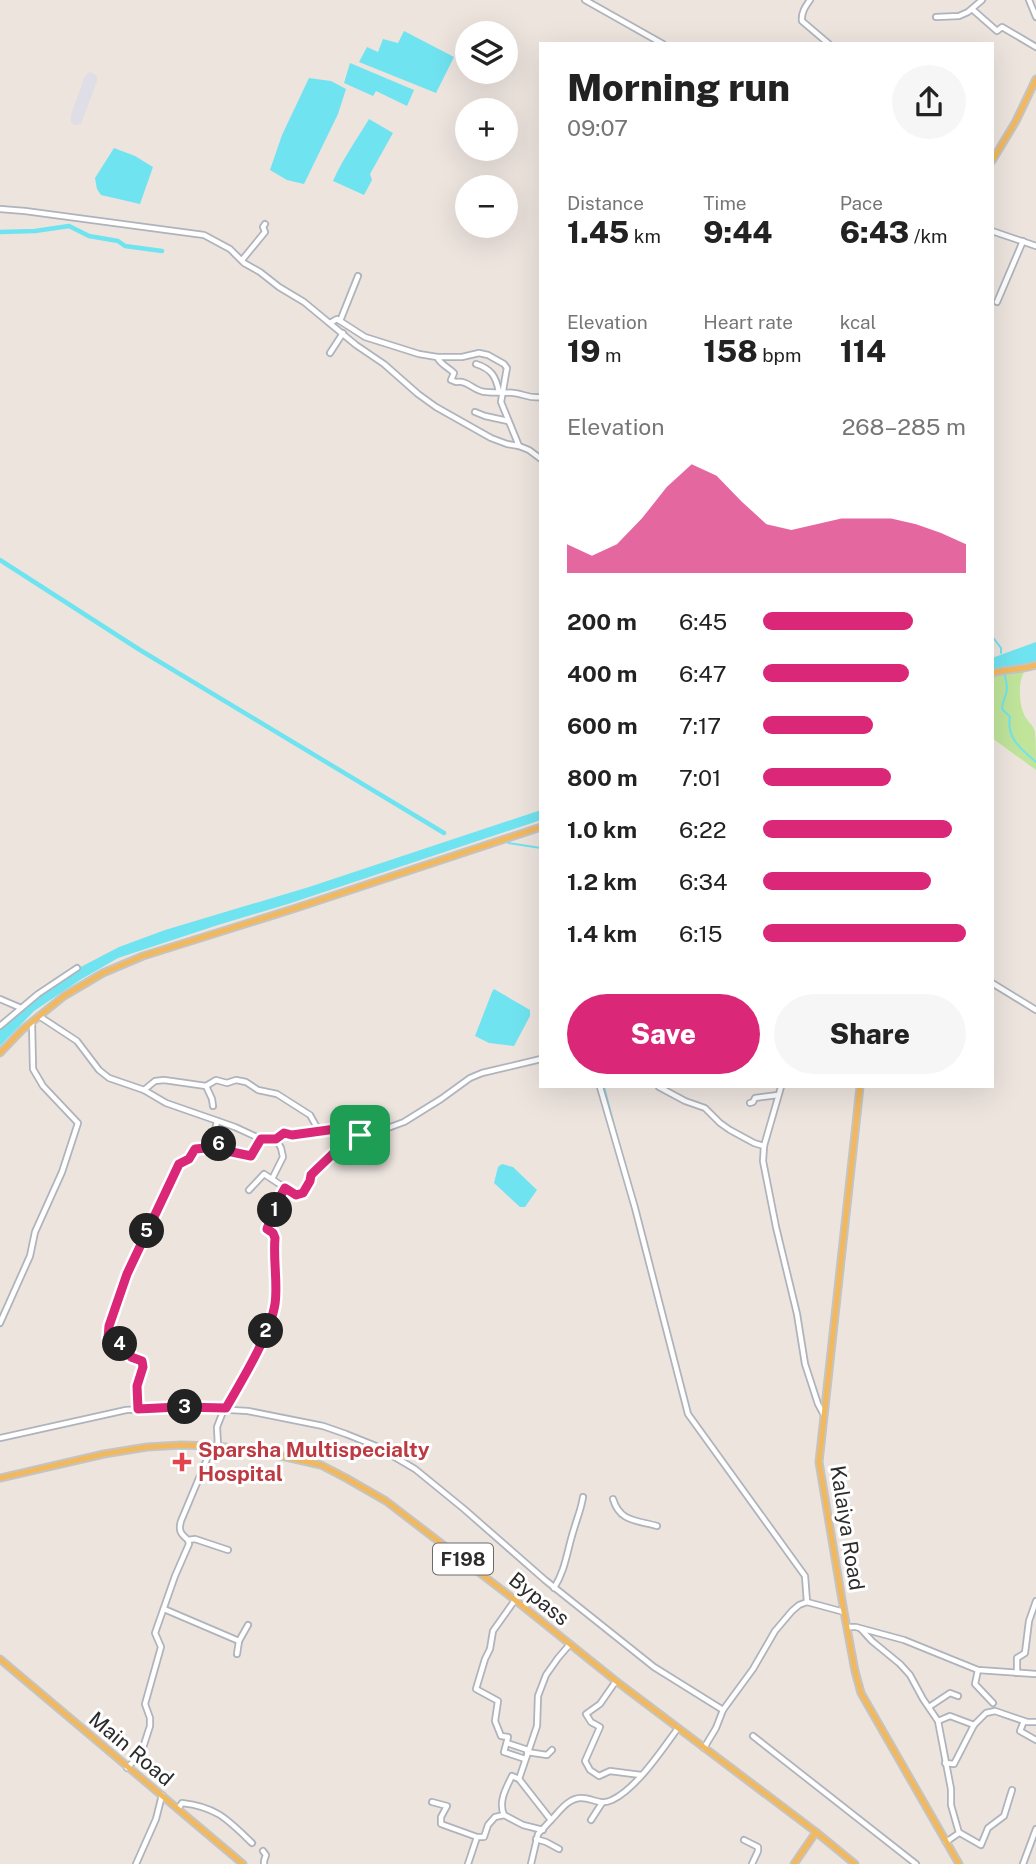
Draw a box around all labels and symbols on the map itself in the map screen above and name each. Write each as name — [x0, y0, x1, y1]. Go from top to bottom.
pin — [330, 1105, 390, 1165]
pin: 6 — [202, 1126, 236, 1162]
pin: 1 — [258, 1192, 292, 1228]
pin: 5 — [130, 1214, 164, 1248]
pin: 2 — [248, 1314, 284, 1348]
pin: 4 — [102, 1326, 138, 1362]
pin: 3 — [168, 1390, 202, 1424]
place label: Sparsha Multispecialty Hospital — [198, 1437, 430, 1486]
marker: Sparsha Multispecialty Hospital — [172, 1452, 192, 1472]
street label: Kalaiya Road — [825, 1464, 870, 1592]
road number: F198 — [433, 1544, 493, 1574]
street label: Bypass — [504, 1567, 575, 1630]
street label: Main Road — [84, 1706, 179, 1791]

